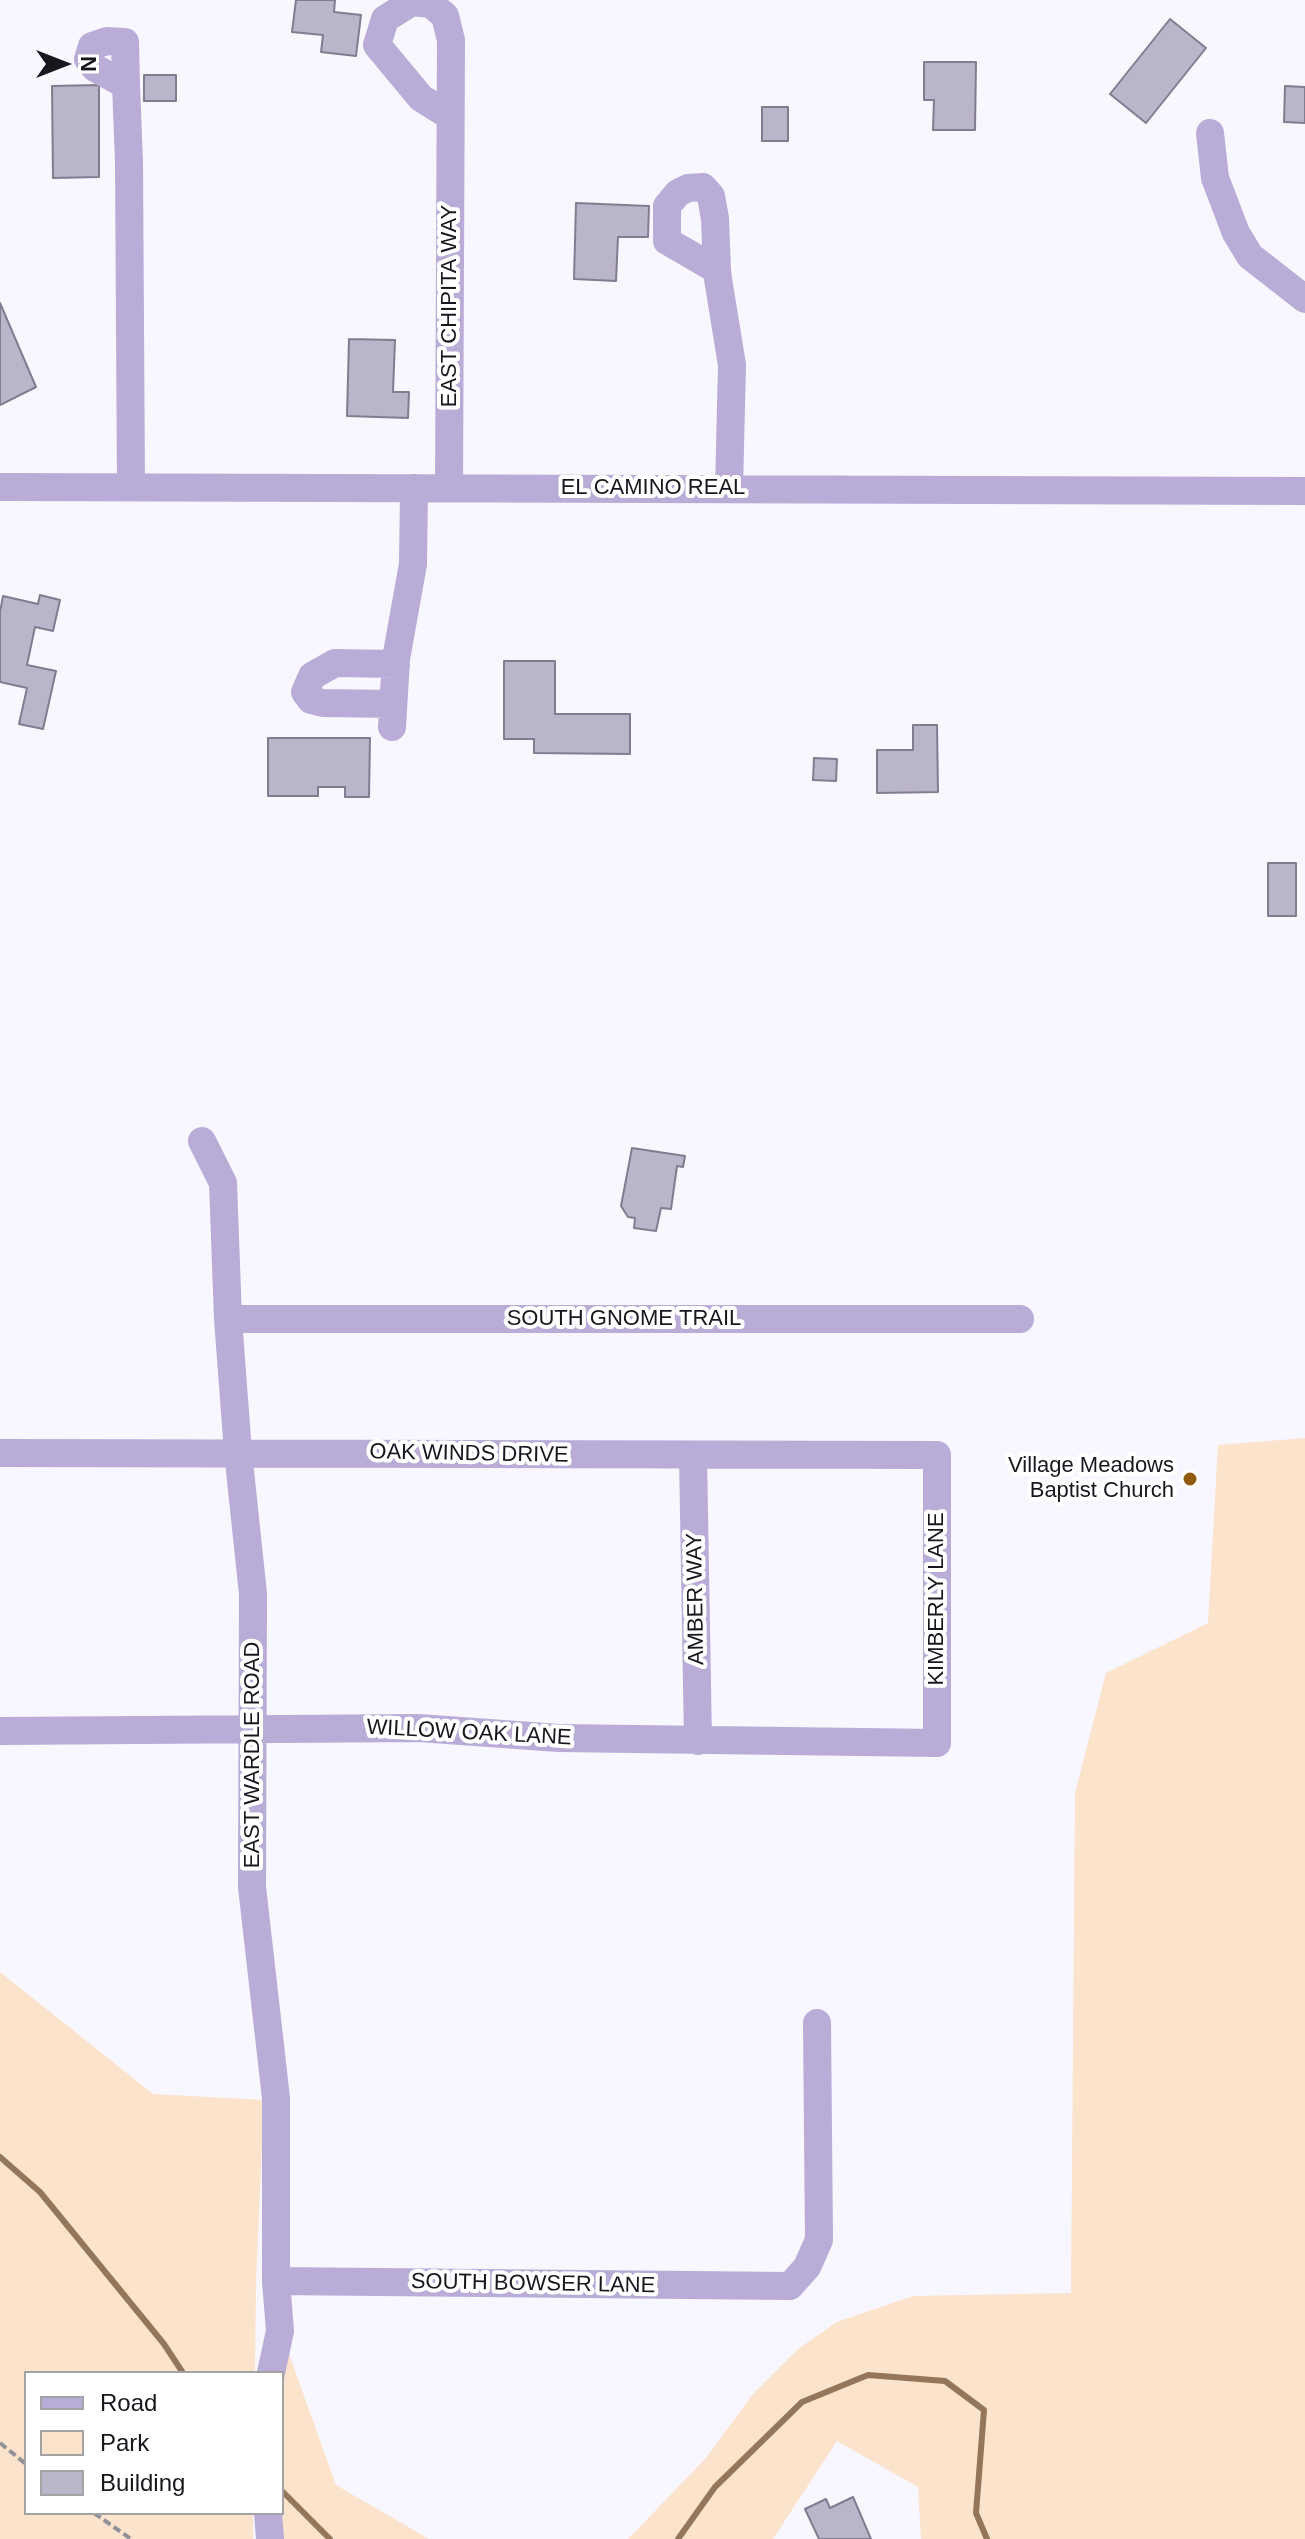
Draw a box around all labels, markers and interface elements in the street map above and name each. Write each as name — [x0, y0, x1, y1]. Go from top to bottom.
north arrow — [24, 24, 104, 104]
text: N — [76, 56, 101, 72]
street label: EAST CHIPITA WAY — [437, 205, 463, 407]
street label: EL CAMINO REAL — [561, 475, 745, 501]
street label: SOUTH GNOME TRAIL — [507, 1306, 741, 1332]
street label: OAK WINDS DRIVE — [369, 1439, 569, 1469]
place label: Village Meadows Baptist Church — [1008, 1453, 1174, 1504]
marker: Village Meadows Baptist Church — [1181, 1470, 1199, 1488]
street label: KIMBERLY LANE — [924, 1512, 950, 1686]
street label: AMBER WAY — [682, 1533, 710, 1665]
street label: EAST WARDLE ROAD — [240, 1642, 266, 1868]
street label: WILLOW OAK LANE — [366, 1714, 572, 1752]
street label: SOUTH BOWSER LANE — [411, 2269, 655, 2299]
legend — [24, 2371, 284, 2515]
text: Road — [100, 2389, 157, 2416]
text: Park — [100, 2429, 149, 2456]
text: Building — [100, 2469, 185, 2496]

